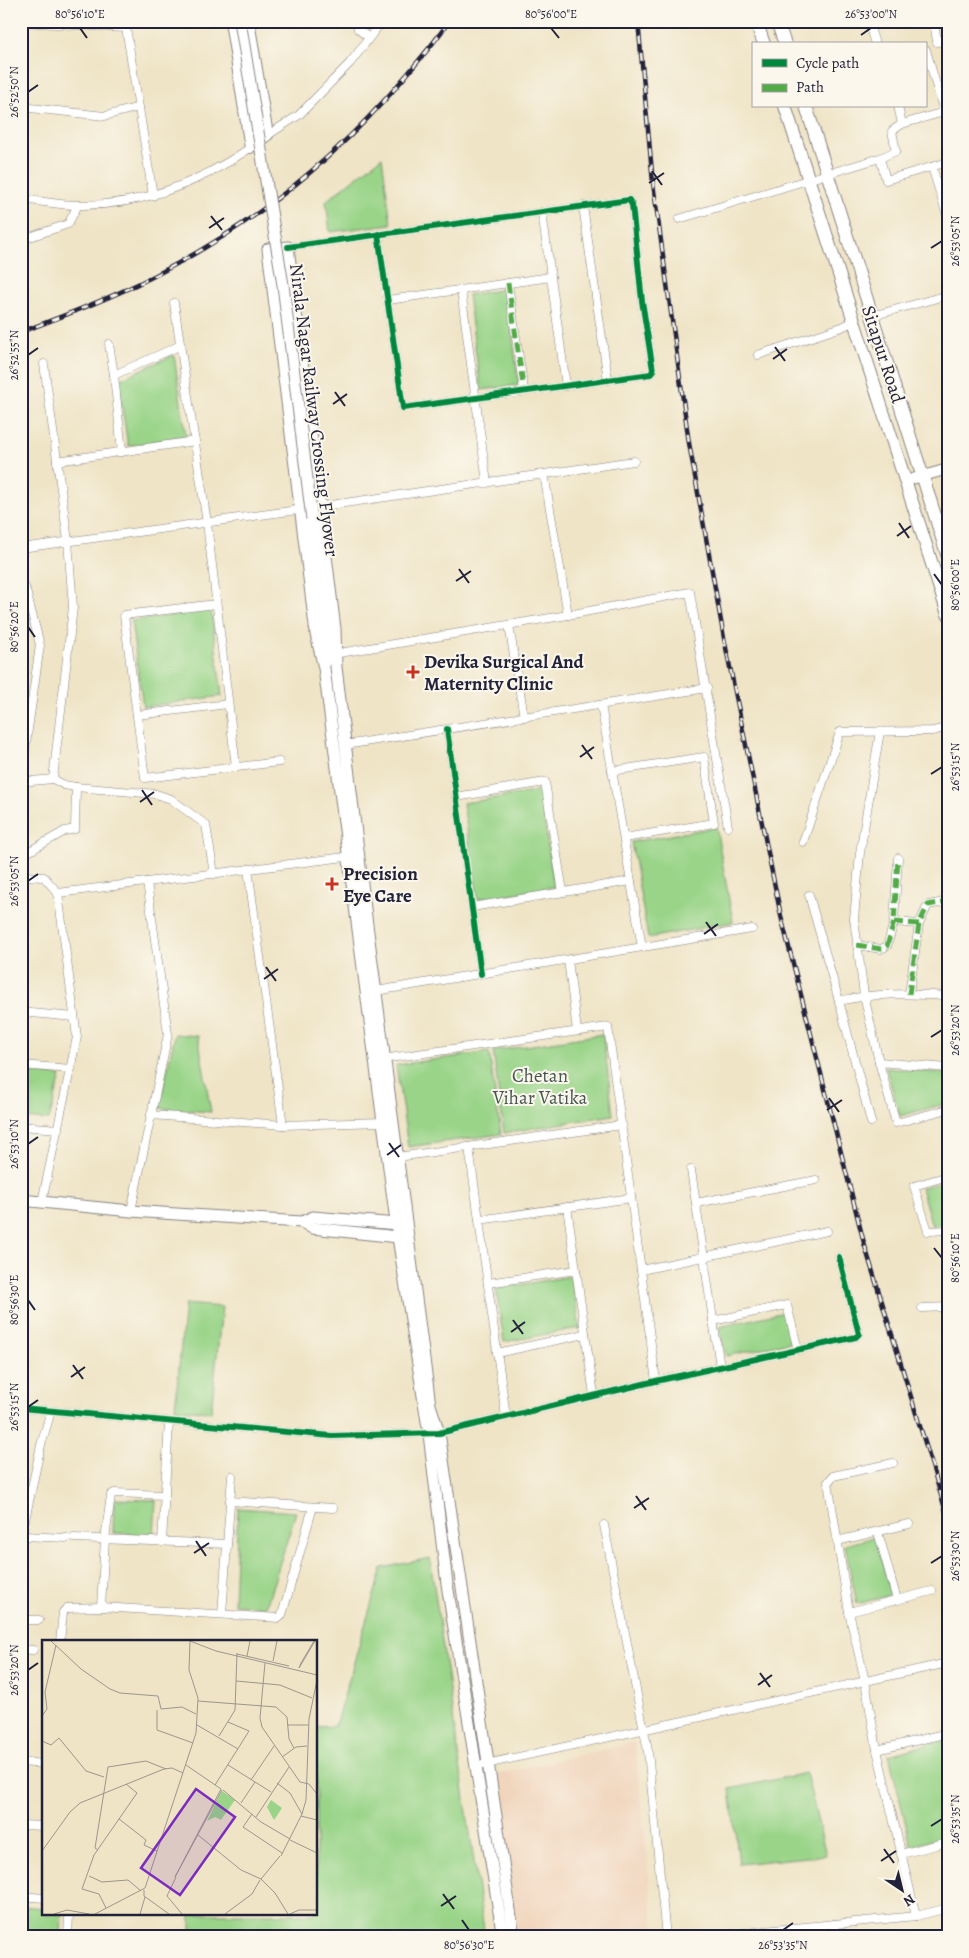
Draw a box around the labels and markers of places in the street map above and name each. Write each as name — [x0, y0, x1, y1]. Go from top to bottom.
place label: Devika Surgical And Maternity Clinic — [424, 649, 585, 697]
marker: Devika Surgical And Maternity Clinic — [406, 665, 420, 679]
place label: Precision Eye Care — [343, 861, 418, 909]
marker: Precision Eye Care — [325, 877, 339, 891]

